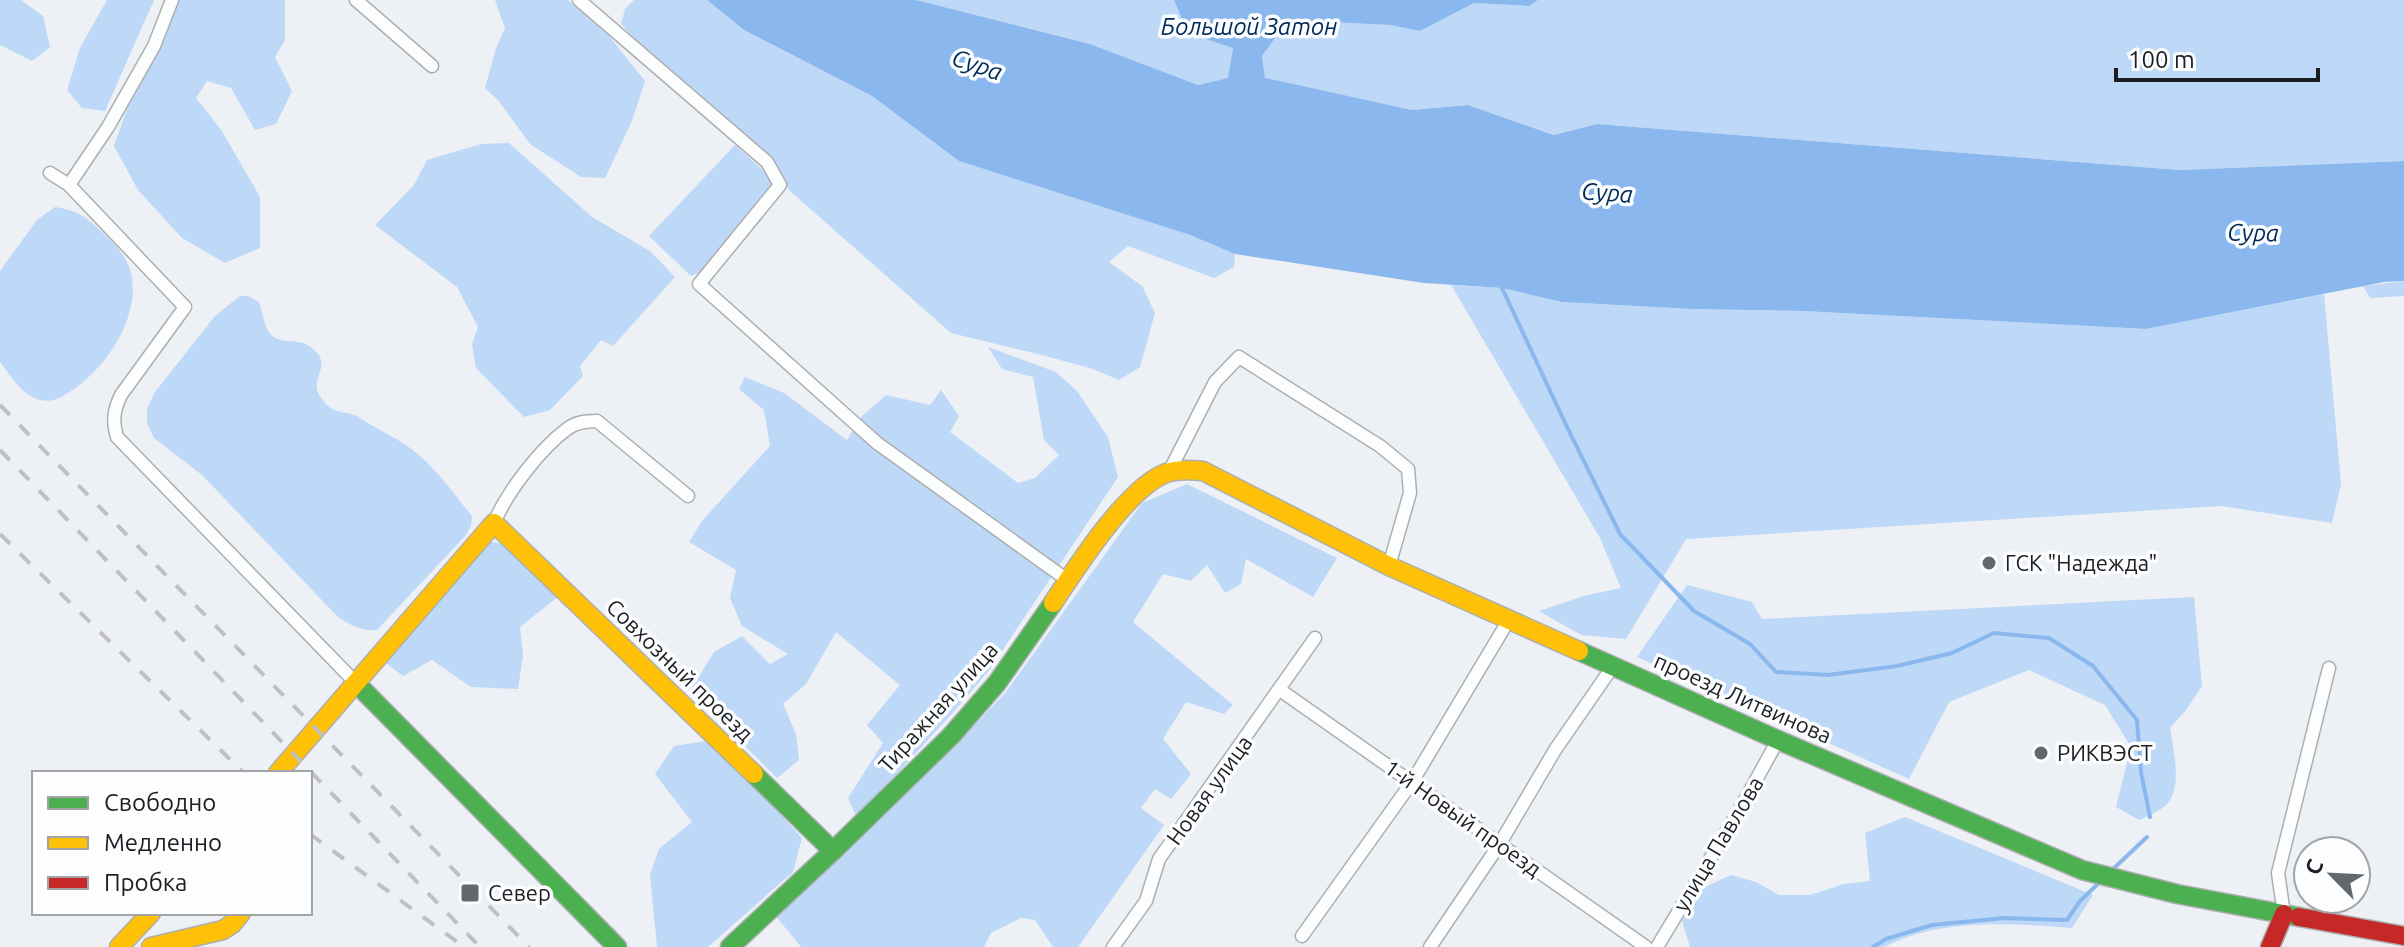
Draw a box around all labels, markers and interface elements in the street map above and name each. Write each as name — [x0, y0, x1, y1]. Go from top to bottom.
water label: Большой Затон — [1161, 13, 1337, 40]
scale bar — [2116, 32, 2318, 82]
water label: Сура — [948, 43, 1006, 86]
text: 100 m — [2128, 46, 2195, 73]
water label: Сура — [1580, 177, 1634, 208]
water label: Сура — [2227, 219, 2279, 246]
place label: ГСК "Надежда" — [2005, 550, 2157, 575]
marker: ГСК "Надежда" — [1980, 554, 1998, 572]
street label: Совхозный проезд — [602, 593, 759, 746]
street label: Тиражная улица — [873, 637, 1002, 777]
street label: проезд Литвинова — [1651, 647, 1836, 748]
street label: Новая улица — [1161, 730, 1257, 849]
place label: РИКВЭСТ — [2057, 740, 2153, 765]
marker: РИКВЭСТ — [2032, 744, 2050, 762]
street label: 1-й Новый проезд — [1380, 754, 1547, 881]
legend — [32, 771, 312, 915]
street label: улица Павлова — [1667, 772, 1768, 916]
text: Свободно — [104, 789, 216, 816]
text: Медленно — [104, 829, 222, 856]
north arrow — [2292, 835, 2372, 915]
text: С — [2299, 855, 2328, 878]
text: Пробка — [104, 869, 187, 896]
place label: Север — [488, 880, 551, 905]
marker: Север — [459, 882, 481, 904]

